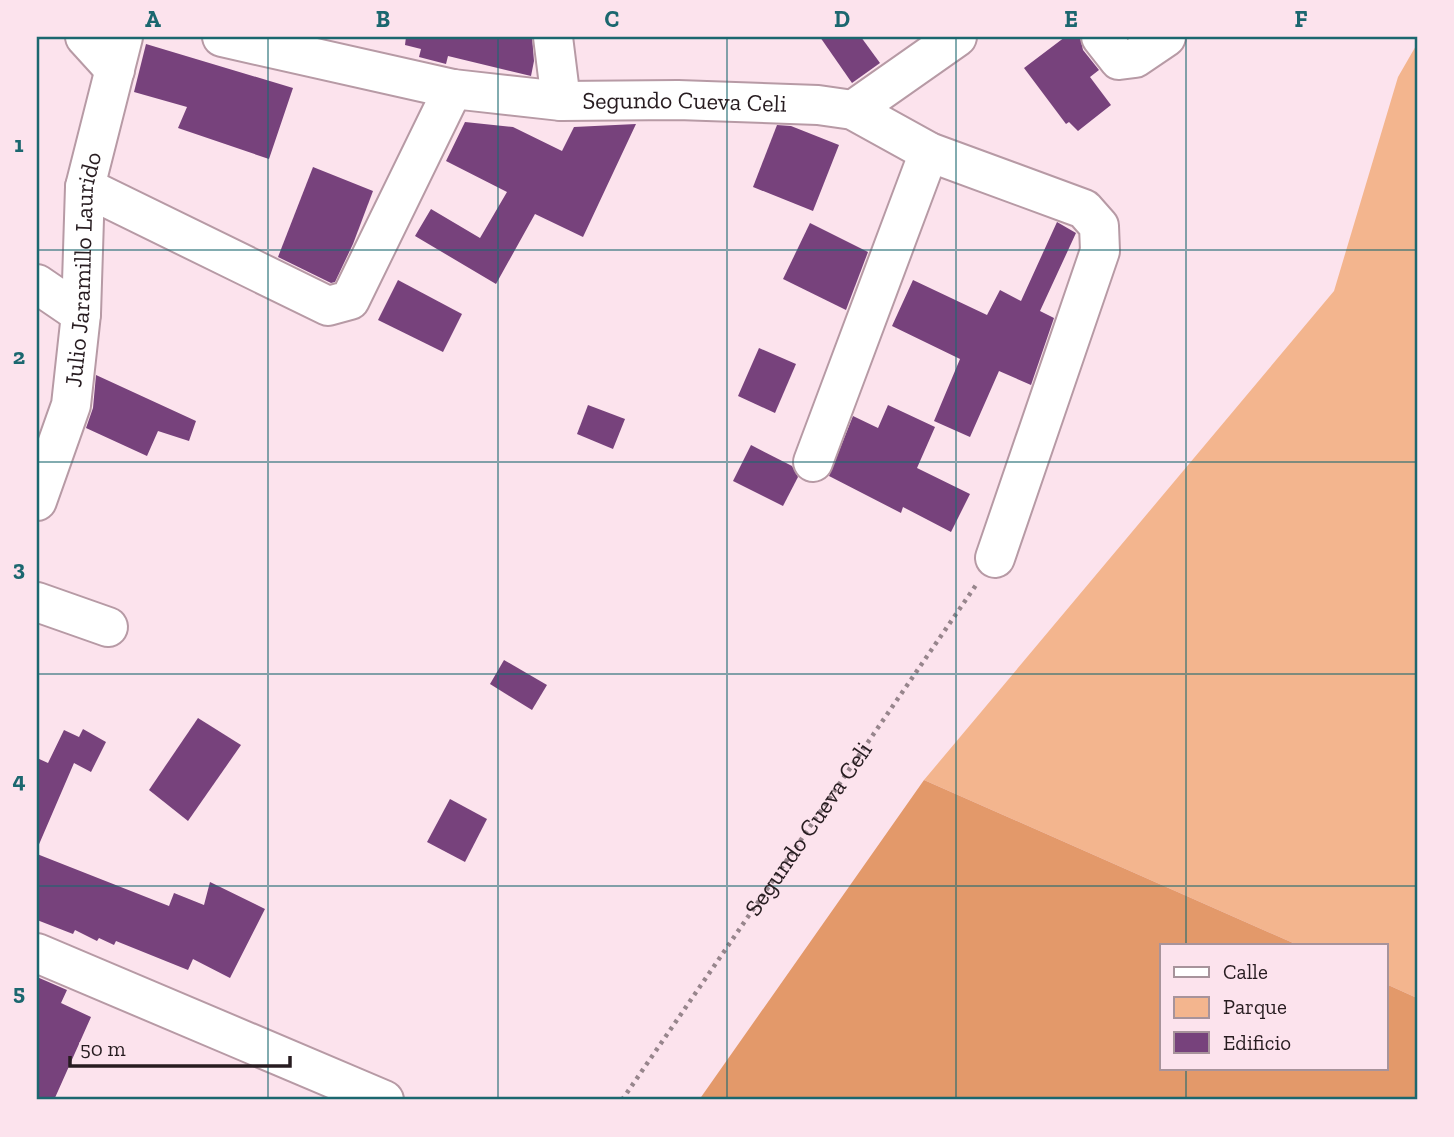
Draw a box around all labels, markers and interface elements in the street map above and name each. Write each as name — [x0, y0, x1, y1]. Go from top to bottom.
text: A — [145, 5, 161, 33]
text: B — [376, 5, 390, 33]
text: C — [605, 5, 619, 33]
text: D — [834, 5, 850, 33]
text: E — [1064, 5, 1078, 33]
text: F — [1294, 5, 1308, 33]
street label: Segundo Cueva Celi — [582, 85, 788, 118]
text: 1 — [14, 130, 24, 158]
street label: Julio Jaramillo Laurido — [58, 149, 107, 389]
text: 2 — [13, 342, 25, 370]
text: 3 — [13, 554, 25, 582]
street label: Segundo Cueva Celi — [738, 736, 878, 921]
text: 4 — [12, 766, 26, 794]
legend — [1160, 944, 1388, 1070]
text: Calle — [1223, 959, 1268, 984]
text: 5 — [13, 978, 25, 1006]
text: Parque — [1223, 994, 1287, 1019]
scale bar — [70, 1025, 290, 1069]
text: Edificio — [1223, 1030, 1291, 1055]
text: 50 m — [80, 1036, 126, 1061]

